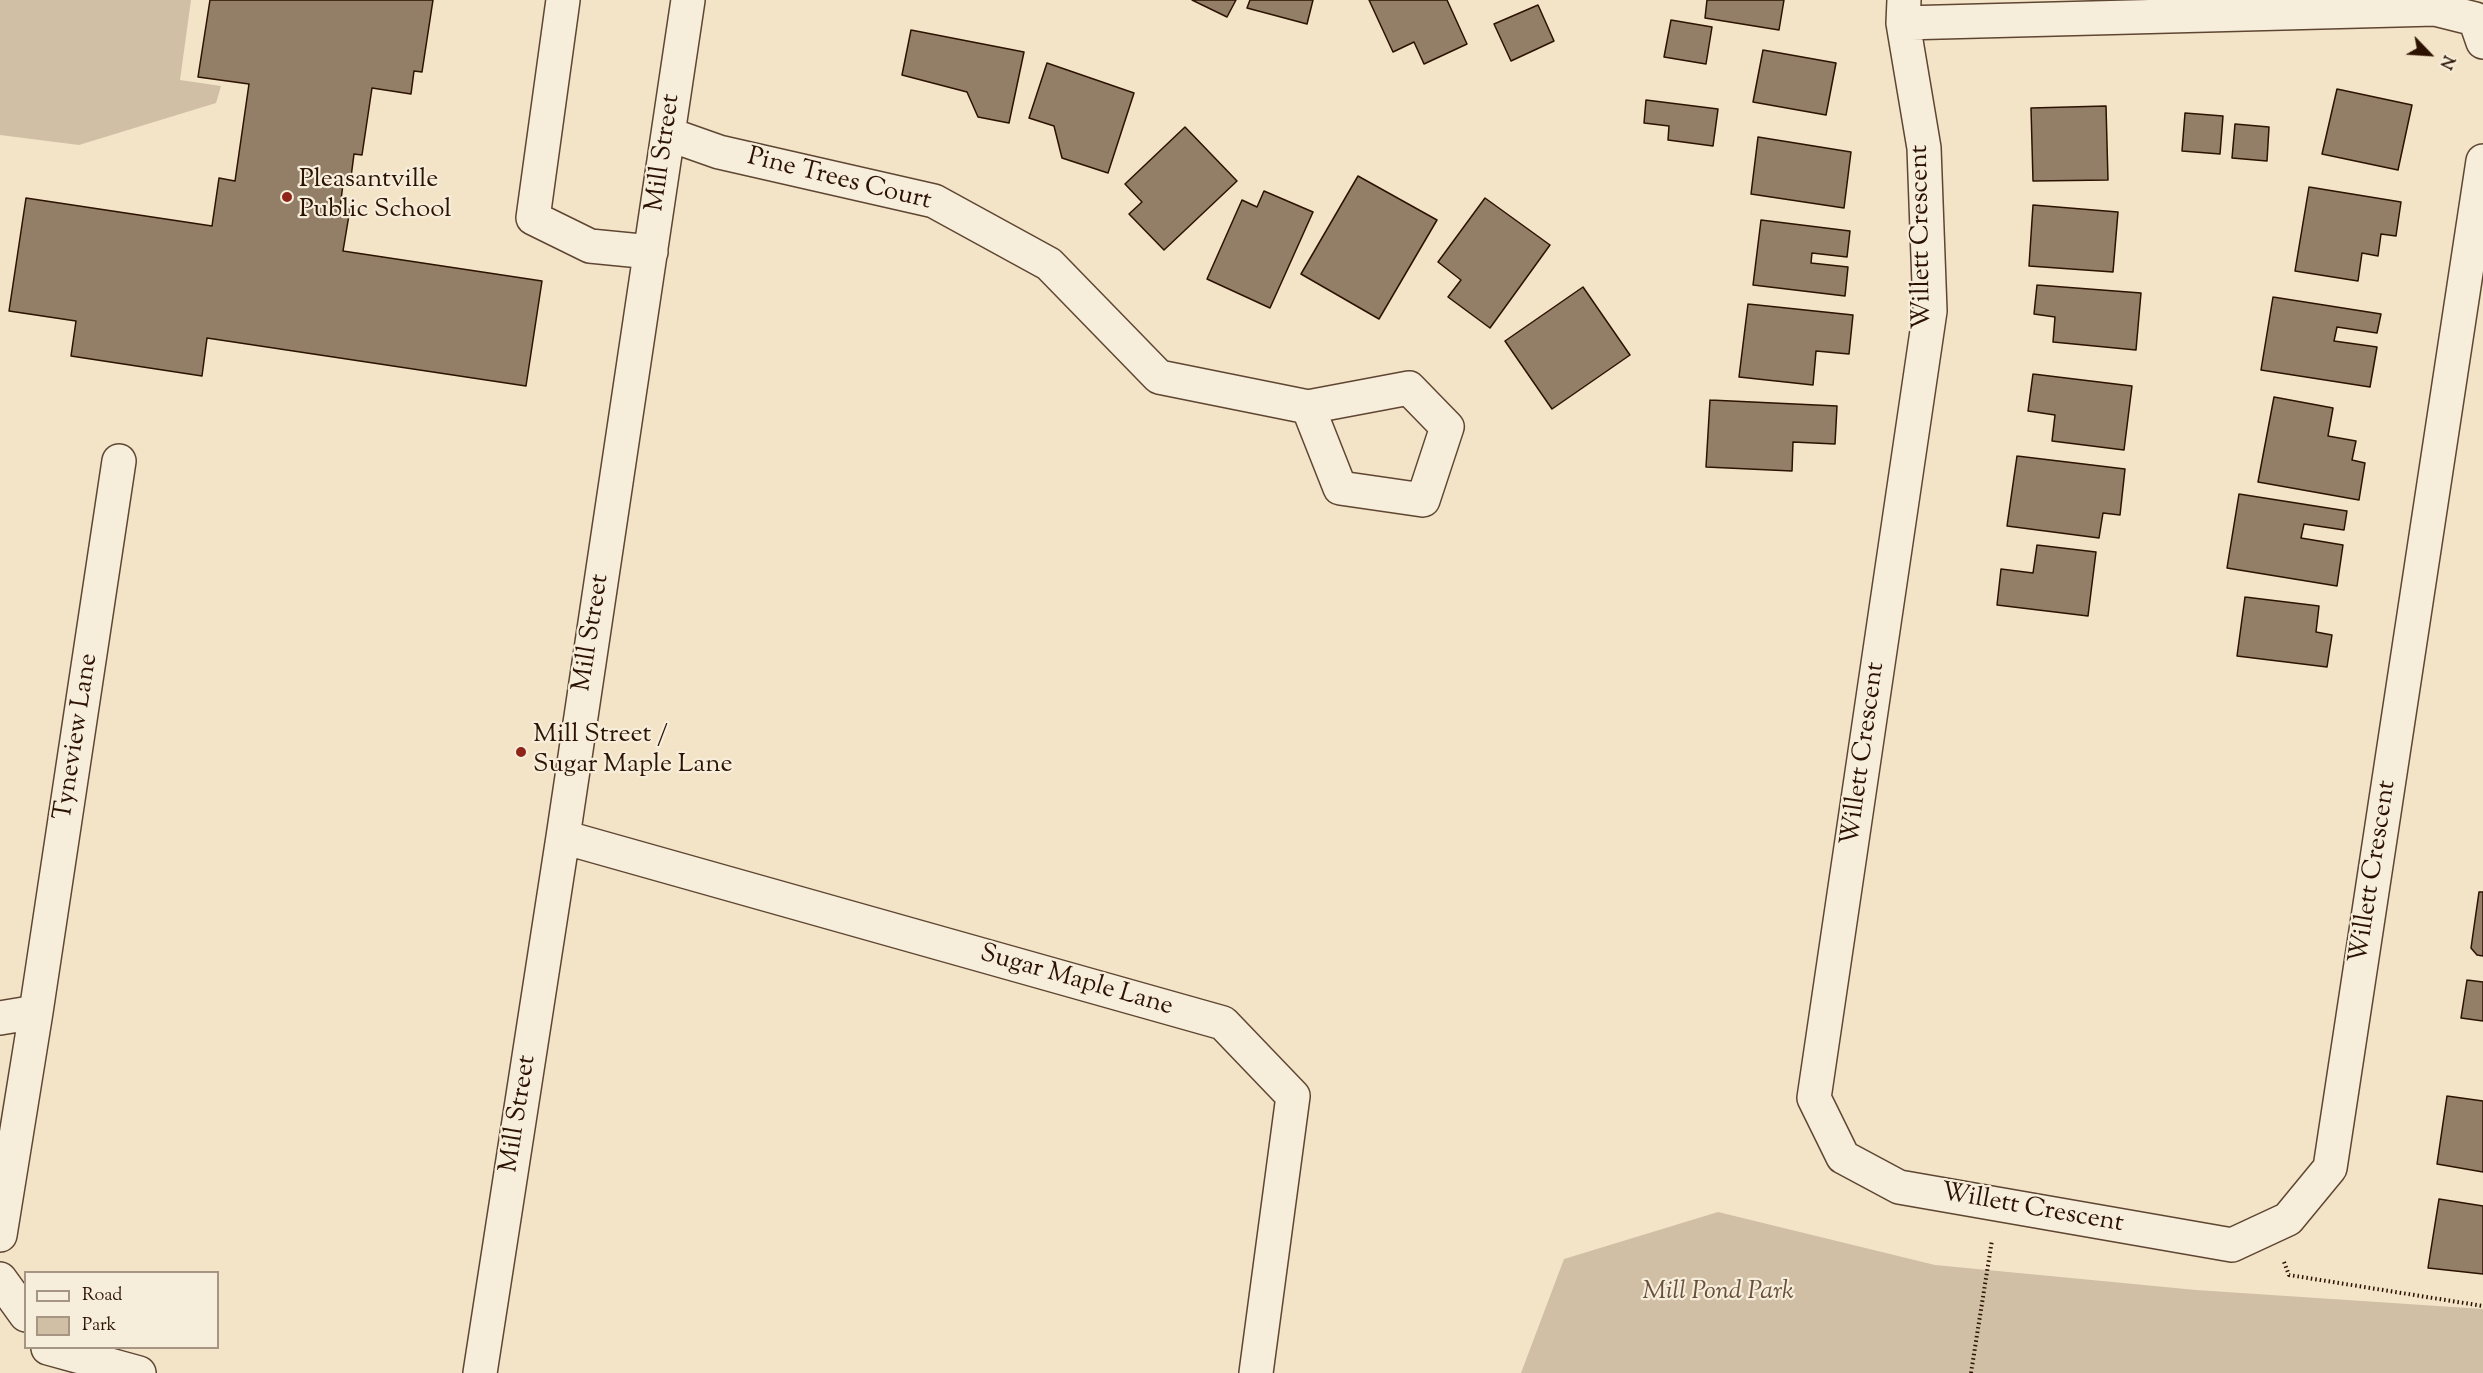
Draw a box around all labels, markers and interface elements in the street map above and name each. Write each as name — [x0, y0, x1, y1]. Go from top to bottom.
north arrow — [2399, 24, 2459, 84]
text: N — [2433, 51, 2459, 72]
street label: Mill Street — [641, 92, 689, 214]
street label: Pine Trees Court — [744, 143, 934, 219]
street label: Willett Crescent — [1906, 144, 1940, 330]
place label: Pleasantville Public School — [299, 166, 452, 228]
marker: Pleasantville Public School — [280, 190, 294, 204]
street label: Mill Street — [568, 572, 618, 694]
street label: Tyneview Lane — [49, 651, 107, 823]
street label: Willett Crescent — [1837, 660, 1893, 848]
place label: Mill Street / Sugar Maple Lane — [533, 721, 733, 782]
marker: Mill Street / Sugar Maple Lane — [514, 745, 528, 759]
street label: Willett Crescent — [2345, 778, 2405, 966]
street label: Sugar Maple Lane — [976, 940, 1176, 1024]
street label: Mill Street — [495, 1053, 545, 1175]
street label: Willett Crescent — [1938, 1179, 2126, 1241]
legend — [24, 1271, 219, 1349]
park label: Mill Pond Park — [1642, 1278, 1794, 1310]
text: Road — [82, 1283, 122, 1309]
text: Park — [82, 1313, 116, 1339]

